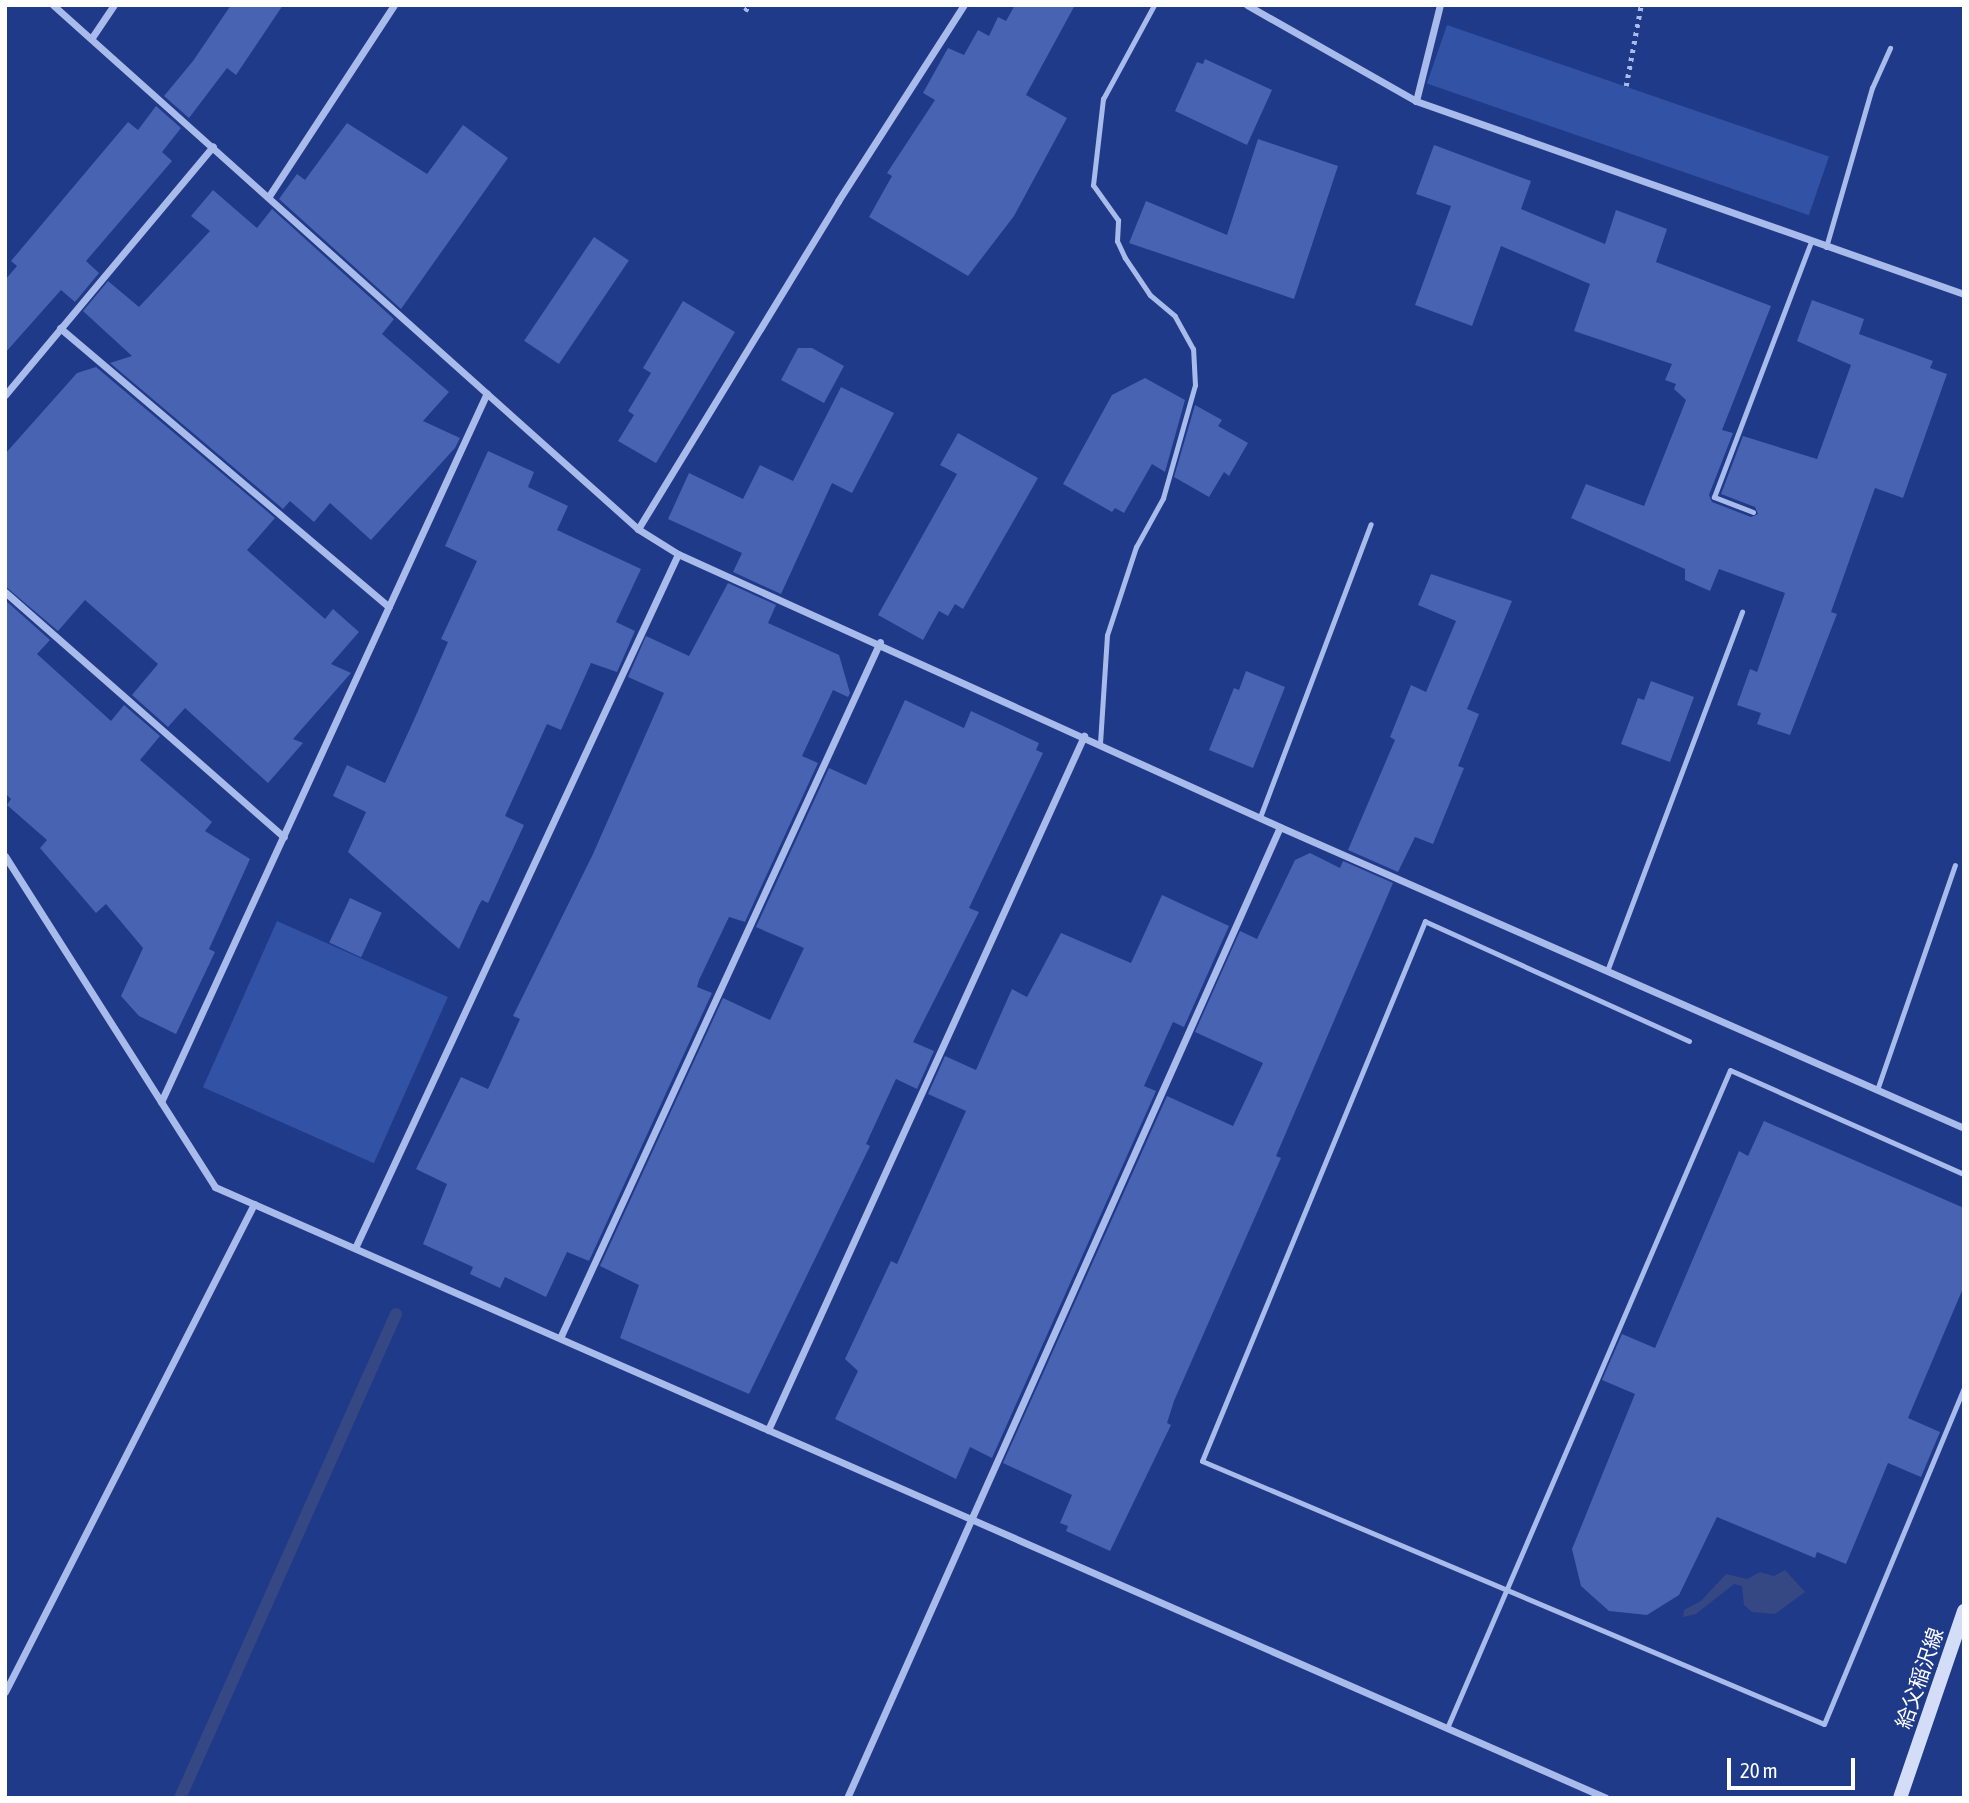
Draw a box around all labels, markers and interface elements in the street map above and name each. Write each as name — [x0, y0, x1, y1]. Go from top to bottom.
street label: 給父稲沢線 — [1890, 1624, 1948, 1732]
scale bar — [1731, 1744, 1859, 1788]
text: 20 m — [1740, 1758, 1778, 1782]

